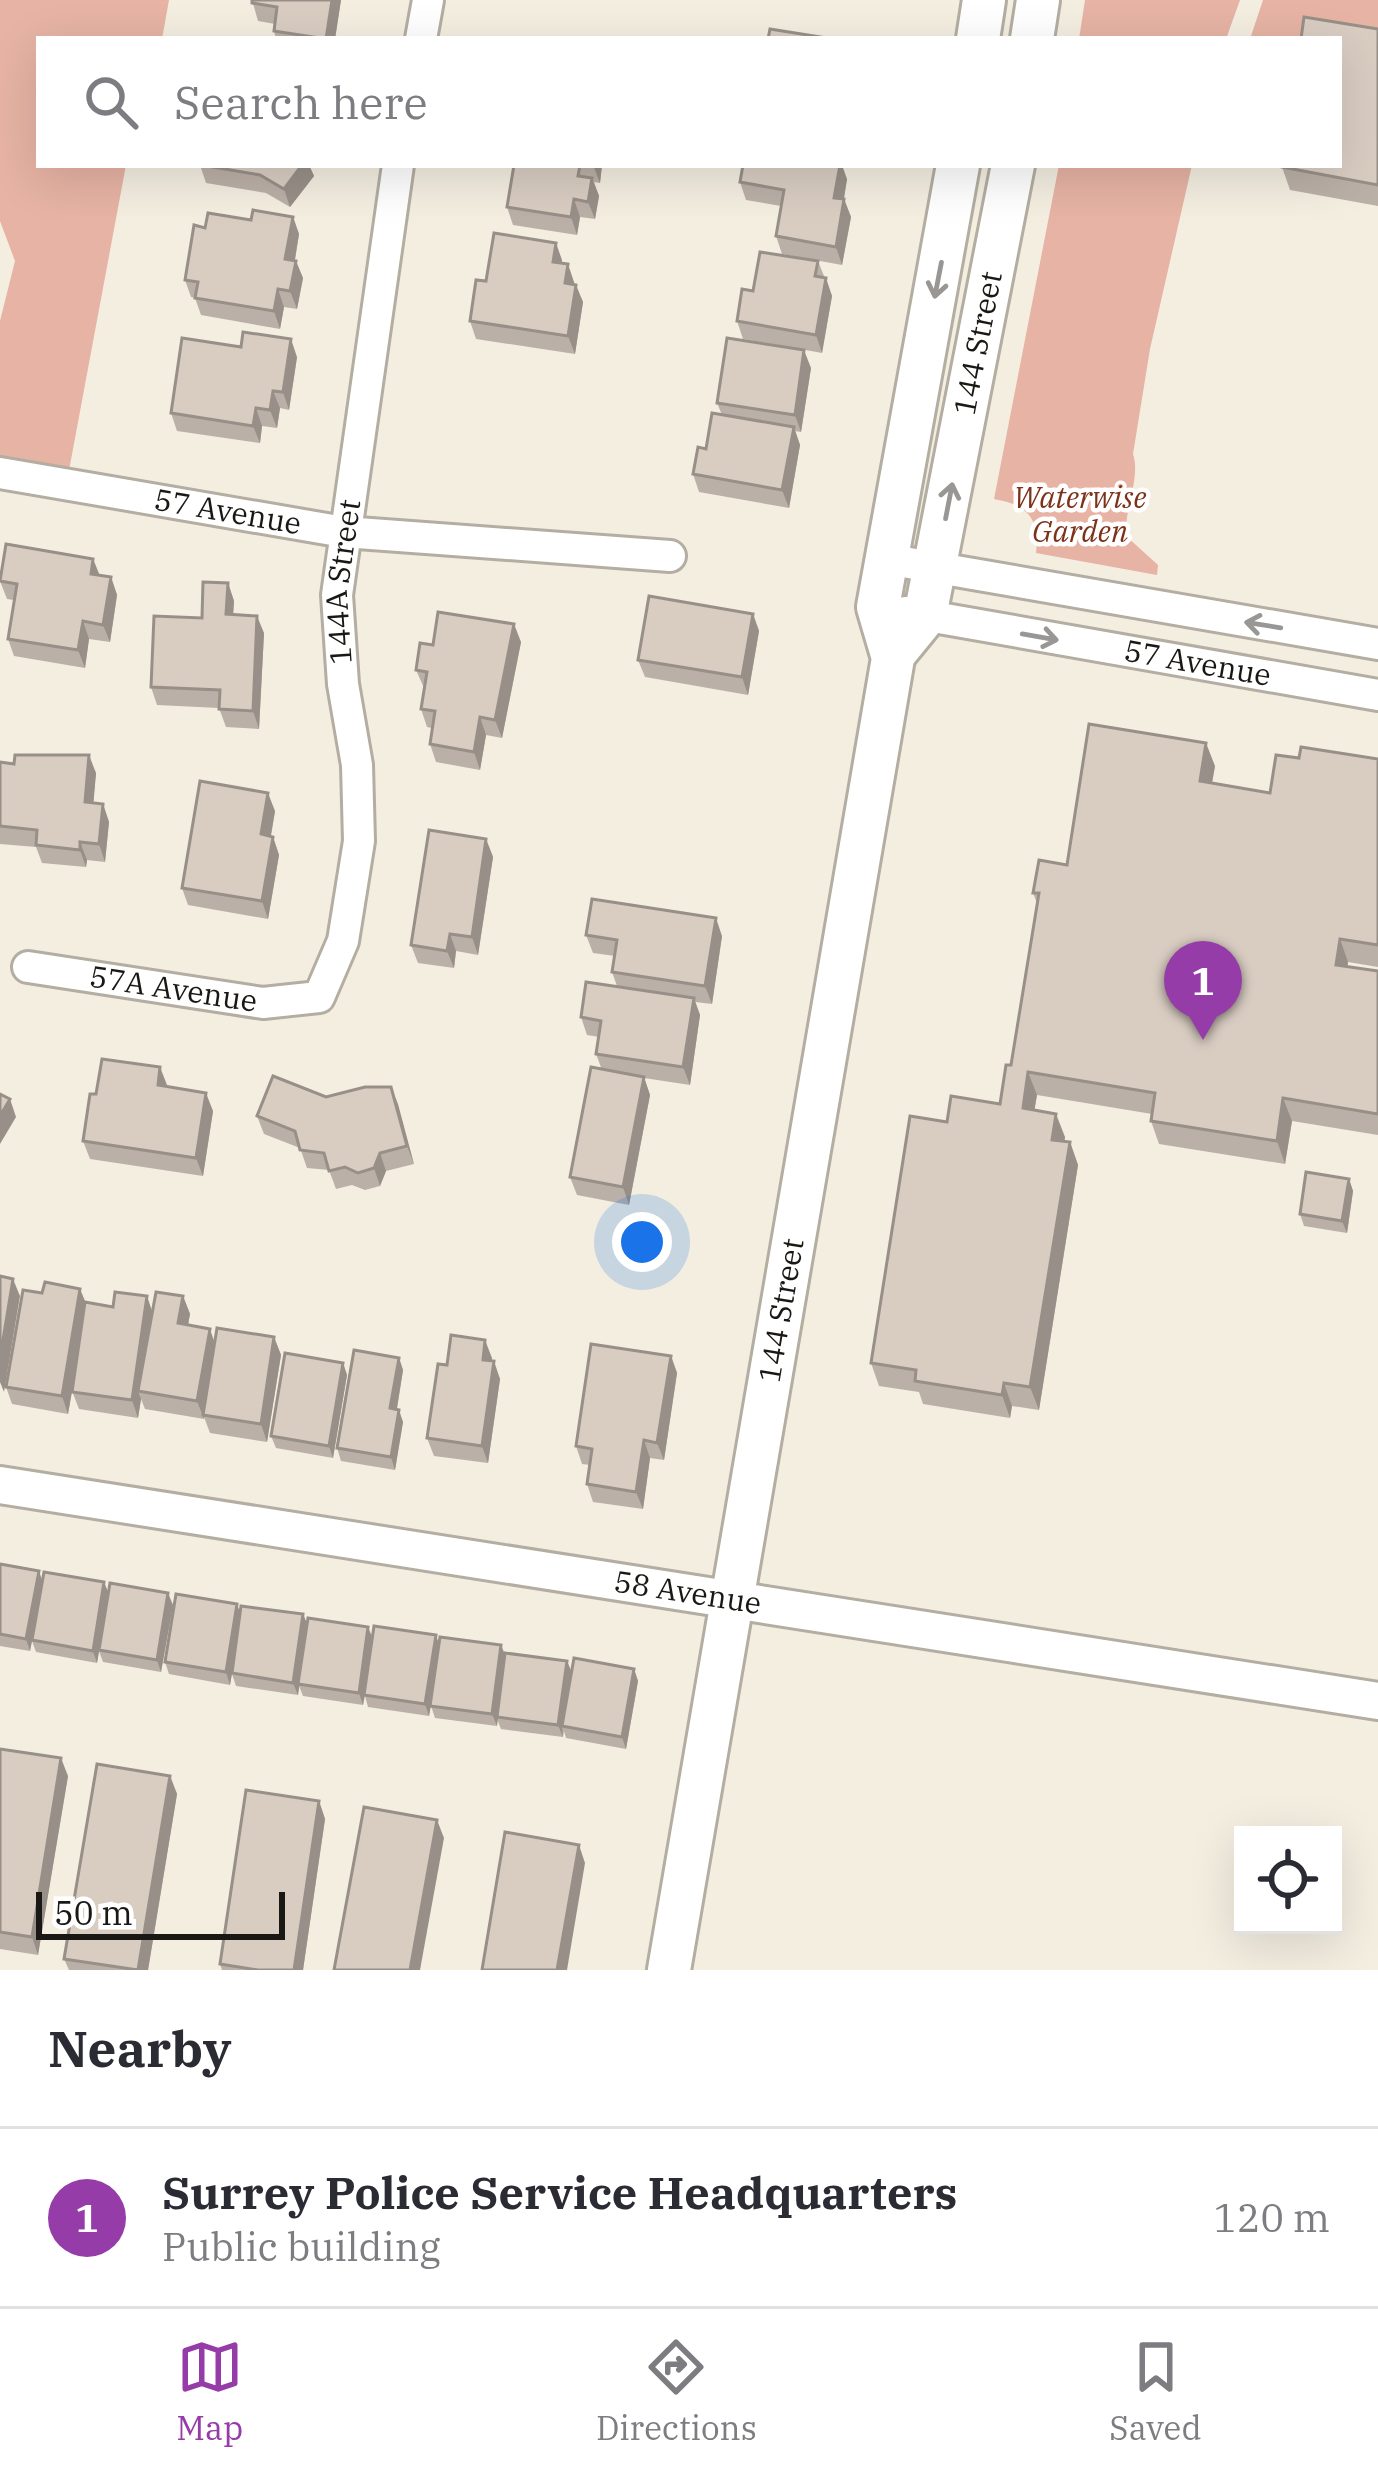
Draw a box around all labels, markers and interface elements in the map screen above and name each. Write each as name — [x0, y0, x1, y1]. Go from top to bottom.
search box — [36, 36, 1342, 168]
icon: search — [78, 69, 144, 135]
text: Search here — [174, 73, 428, 131]
one-way arrow — [926, 260, 948, 299]
street label: 144 Street — [944, 268, 1010, 418]
park label: Waterwise Garden — [1013, 477, 1147, 550]
street label: 57 Avenue — [151, 479, 304, 542]
one-way arrow — [939, 483, 961, 522]
street label: 144A Street — [316, 497, 368, 666]
one-way arrow — [1244, 613, 1283, 636]
one-way arrow — [1020, 627, 1059, 649]
street label: 57 Avenue — [1121, 630, 1274, 694]
pin: 1 — [1164, 941, 1242, 1040]
street label: 57A Avenue — [87, 956, 260, 1020]
your location — [612, 1212, 672, 1272]
street label: 144 Street — [749, 1235, 812, 1385]
street label: 58 Avenue — [611, 1561, 764, 1622]
map controls — [1234, 1826, 1342, 1934]
button: locate — [1234, 1826, 1342, 1934]
scale bar — [36, 1886, 285, 1939]
text: 50 m — [54, 1891, 133, 1934]
text: Nearby — [48, 2015, 232, 2081]
text: Surrey Police Service Headquarters — [162, 2163, 957, 2221]
text: 1 — [75, 2192, 99, 2243]
text: 120 m — [1214, 2192, 1330, 2243]
text: Public building — [162, 2221, 441, 2272]
tab: Map — [176, 2334, 243, 2449]
tab: Directions — [596, 2334, 757, 2449]
tab: Saved — [1109, 2334, 1202, 2449]

